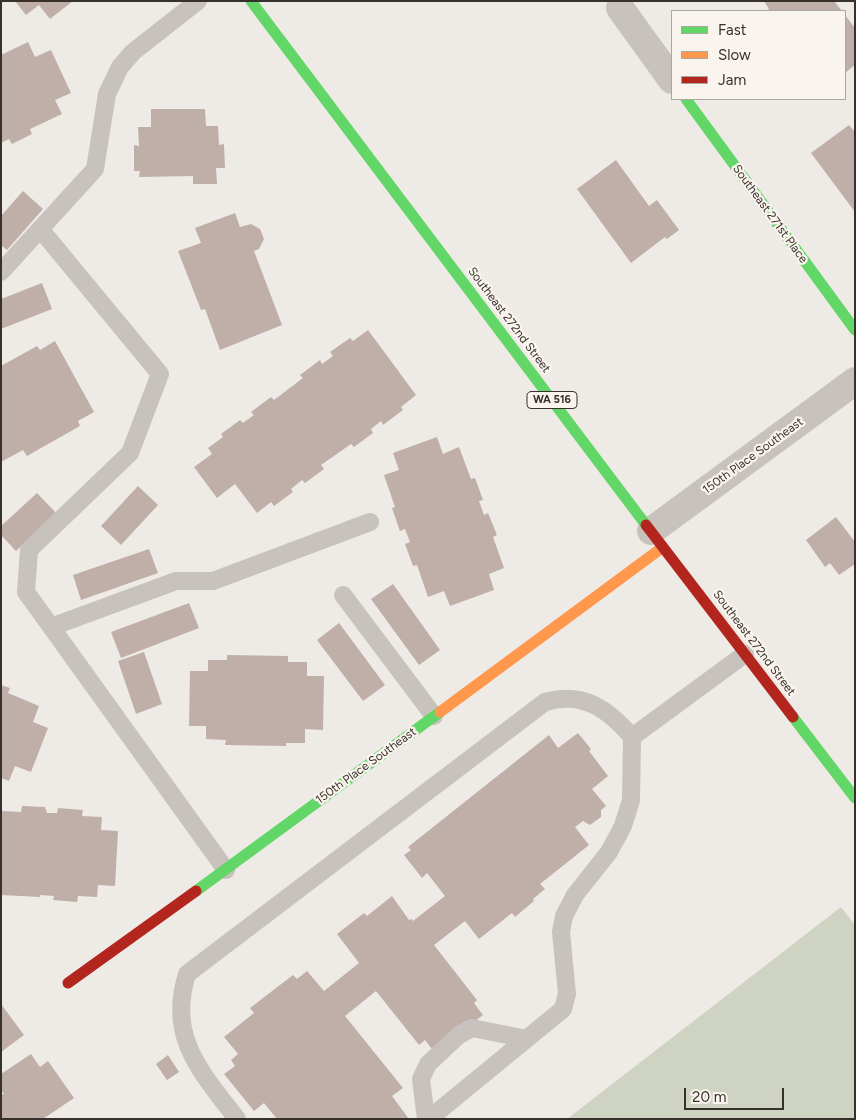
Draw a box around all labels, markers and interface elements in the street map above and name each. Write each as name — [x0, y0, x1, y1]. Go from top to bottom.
legend — [671, 10, 846, 100]
text: Fast — [718, 21, 746, 39]
text: Slow — [718, 46, 751, 64]
text: Jam — [718, 71, 746, 89]
street label: Southeast 271st Place — [730, 162, 810, 266]
street label: Southeast 272nd Street — [465, 264, 553, 376]
road number: WA 516 — [527, 392, 577, 408]
street label: 150th Place Southeast — [700, 415, 806, 497]
street label: Southeast 272nd Street — [710, 587, 798, 699]
street label: 150th Place Southeast — [313, 725, 419, 807]
scale bar — [686, 1078, 786, 1110]
text: 20 m — [692, 1088, 726, 1106]

